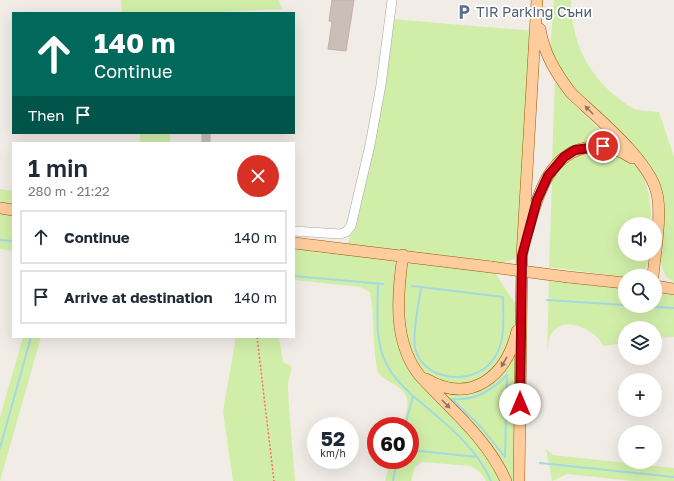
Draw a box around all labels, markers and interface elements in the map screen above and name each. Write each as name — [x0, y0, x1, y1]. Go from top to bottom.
parking icon: TIR Parking Съни — [455, 3, 473, 21]
place label: TIR Parking Съни — [476, 3, 592, 20]
text: 140 m — [94, 26, 176, 59]
icon: ahead — [28, 28, 80, 80]
text: Continue — [94, 60, 172, 82]
icon: arrive — [72, 104, 94, 126]
one-way arrow — [584, 105, 594, 115]
text: Then — [28, 106, 64, 124]
pin — [586, 129, 620, 163]
icon: arrive — [592, 135, 614, 157]
text: 1 min — [28, 153, 88, 182]
button: close — [237, 155, 279, 197]
text: 280 m · 21:22 — [28, 183, 110, 199]
map controls — [618, 217, 662, 469]
button: sound — [618, 217, 662, 261]
icon: ahead — [30, 226, 52, 248]
text: Continue — [64, 228, 130, 246]
text: 140 m — [234, 228, 277, 246]
button: search — [618, 269, 662, 313]
icon: arrive — [30, 286, 52, 308]
text: Arrive at destination — [64, 288, 213, 306]
text: 140 m — [234, 288, 277, 306]
button: layers — [618, 321, 662, 365]
one-way arrow — [501, 356, 508, 368]
button: + — [618, 373, 662, 417]
position arrow — [499, 383, 541, 425]
one-way arrow — [442, 399, 451, 409]
speed limit sign: 60 — [367, 417, 419, 469]
button: − — [618, 425, 662, 469]
text: 52 — [321, 426, 345, 450]
text: km/h — [320, 447, 346, 459]

